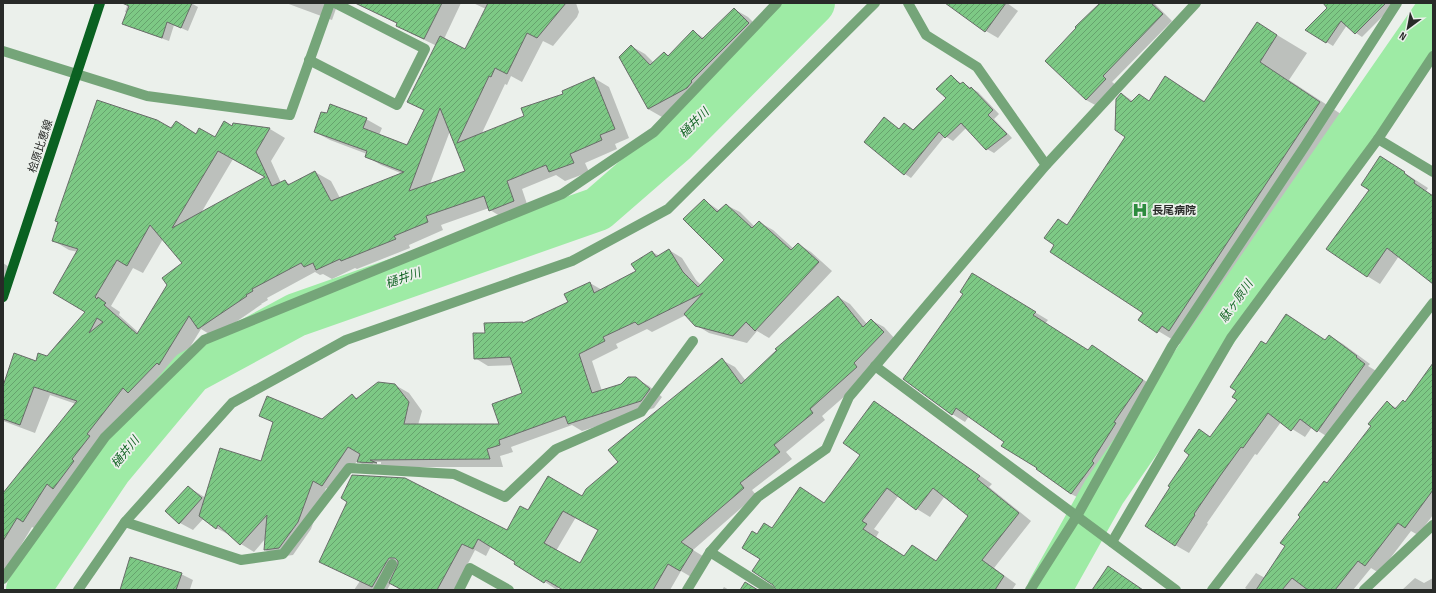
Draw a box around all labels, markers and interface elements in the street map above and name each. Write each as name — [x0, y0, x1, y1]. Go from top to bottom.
north arrow — [1388, 8, 1428, 48]
text: N — [1397, 29, 1409, 43]
water label: 樋井川 — [676, 104, 714, 141]
street label: 桧原比恵線 — [26, 118, 55, 174]
hospital icon: 長尾病院 — [1131, 201, 1149, 219]
place label: 長尾病院 — [1152, 204, 1196, 217]
water label: 樋井川 — [384, 265, 425, 291]
water label: 駄ヶ原川 — [1216, 276, 1257, 325]
water label: 樋井川 — [108, 432, 144, 471]

